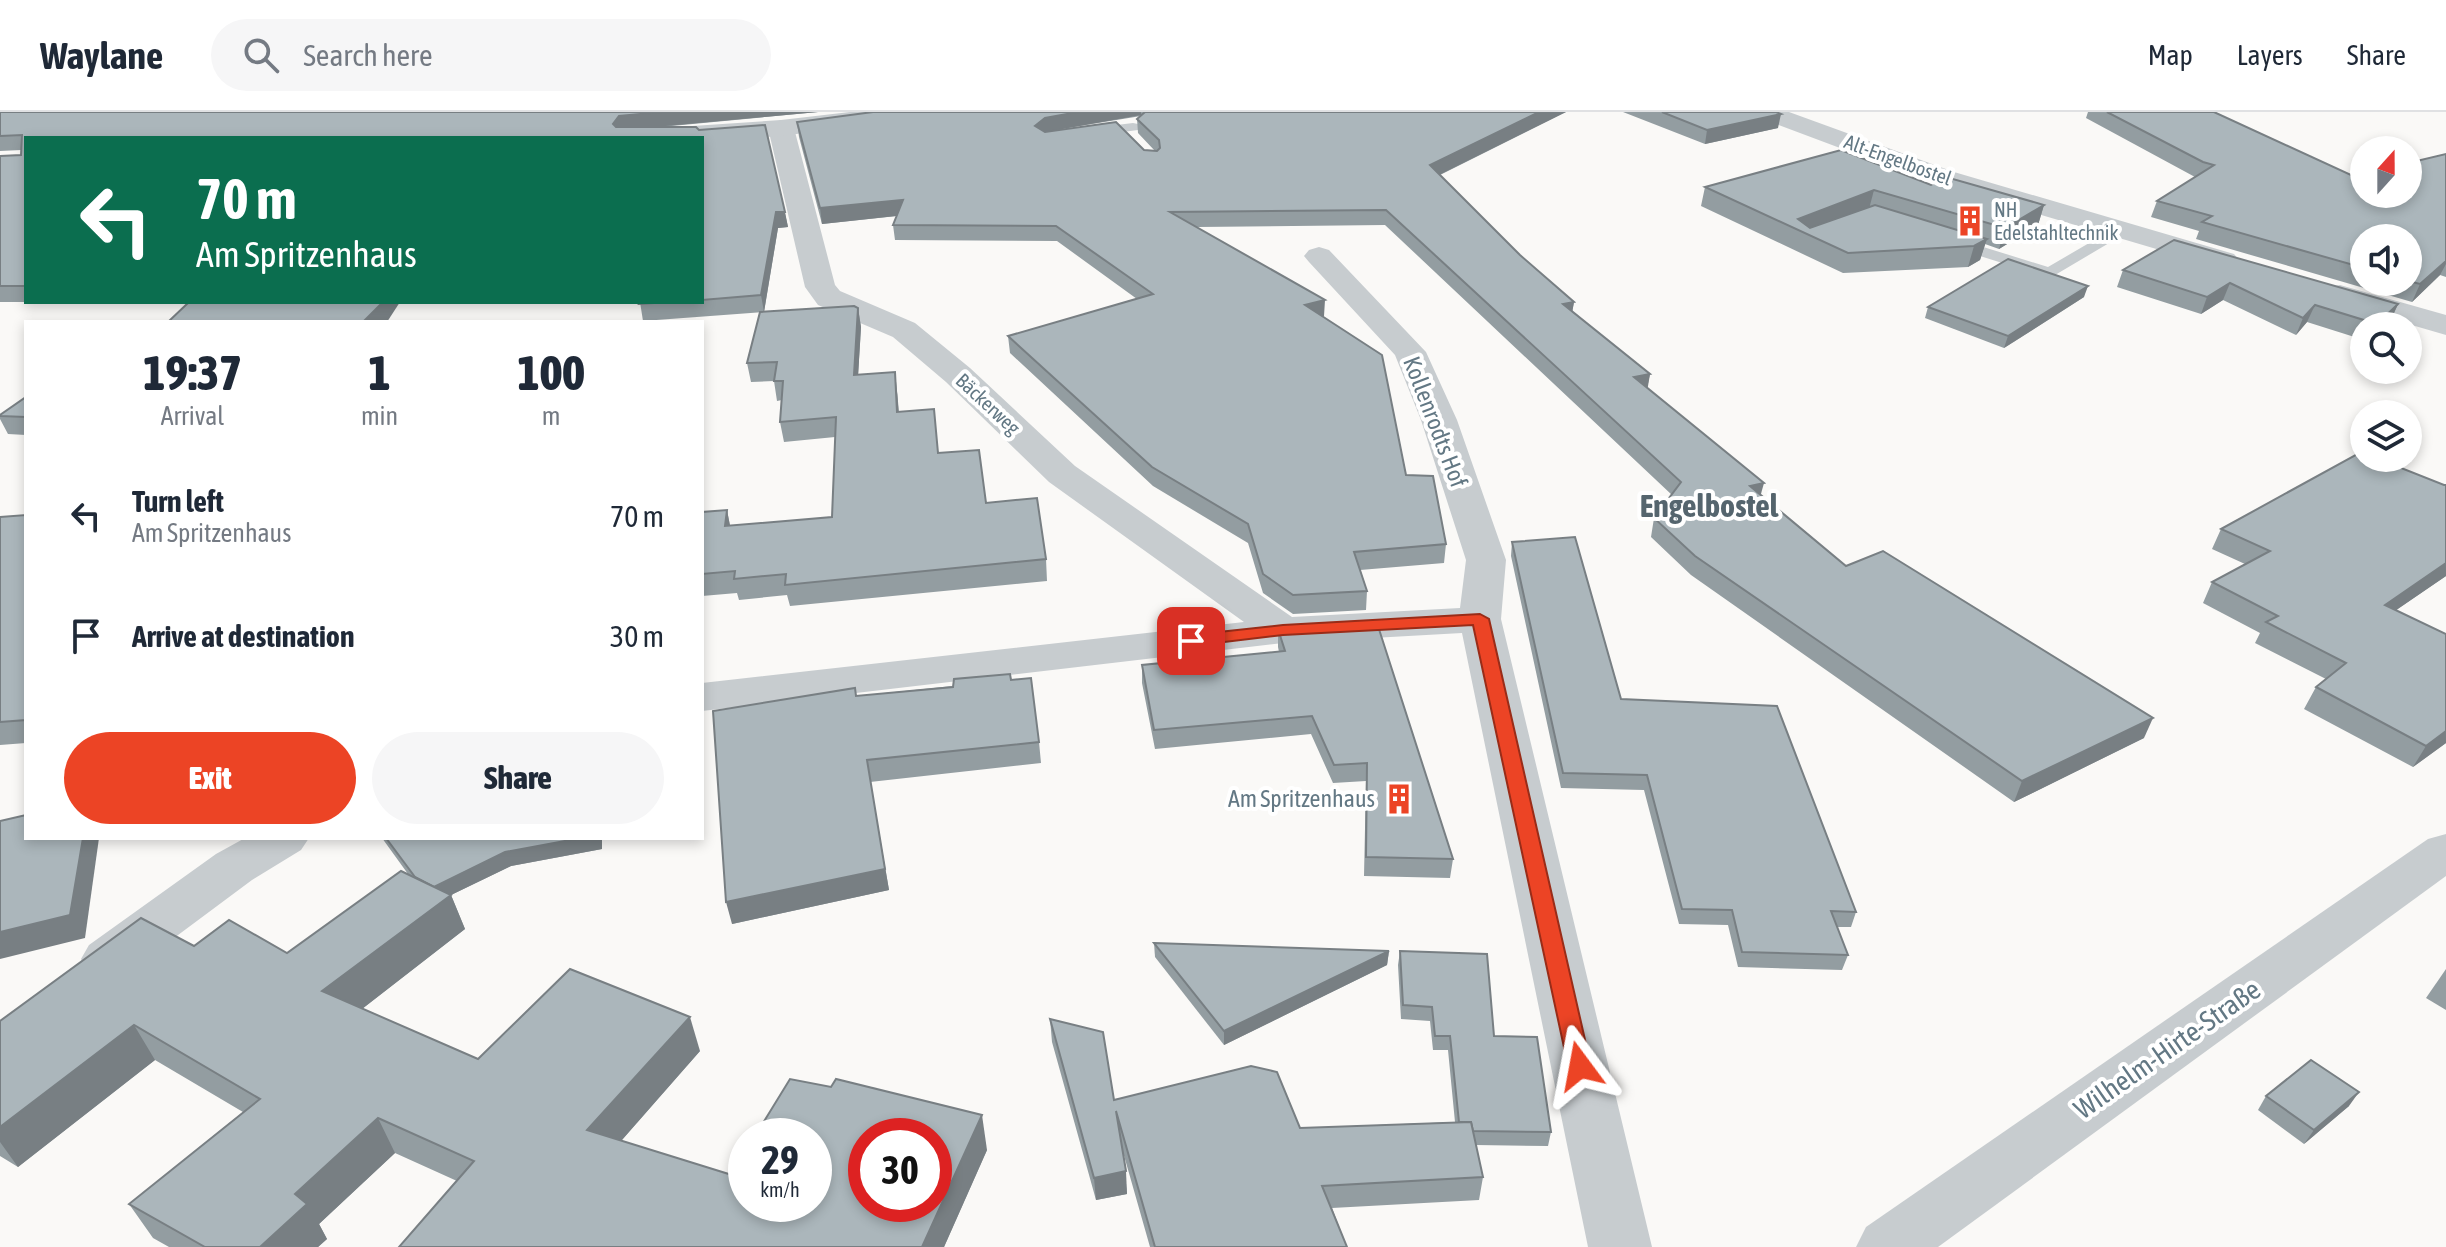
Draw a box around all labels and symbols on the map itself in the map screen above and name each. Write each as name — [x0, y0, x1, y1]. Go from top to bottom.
street label: Alt-Engelbostel — [1841, 129, 1956, 190]
north arrow — [2350, 136, 2422, 208]
place label: NH Edelstahltechnik — [1994, 198, 2118, 244]
building icon: NH Edelstahltechnik — [1953, 204, 1987, 238]
street label: Kollenrodts Hof — [1398, 353, 1473, 491]
street label: Bäckerweg — [952, 368, 1025, 439]
district label: Engelbostel — [1640, 487, 1779, 524]
pin — [1157, 607, 1225, 675]
building icon: Am Spritzenhaus — [1382, 782, 1416, 816]
place label: Am Spritzenhaus — [1228, 785, 1375, 812]
street label: Wilhelm-Hirte-Straße — [2068, 973, 2266, 1125]
position arrow — [1538, 1024, 1622, 1108]
speed limit sign: 30 — [848, 1118, 952, 1222]

